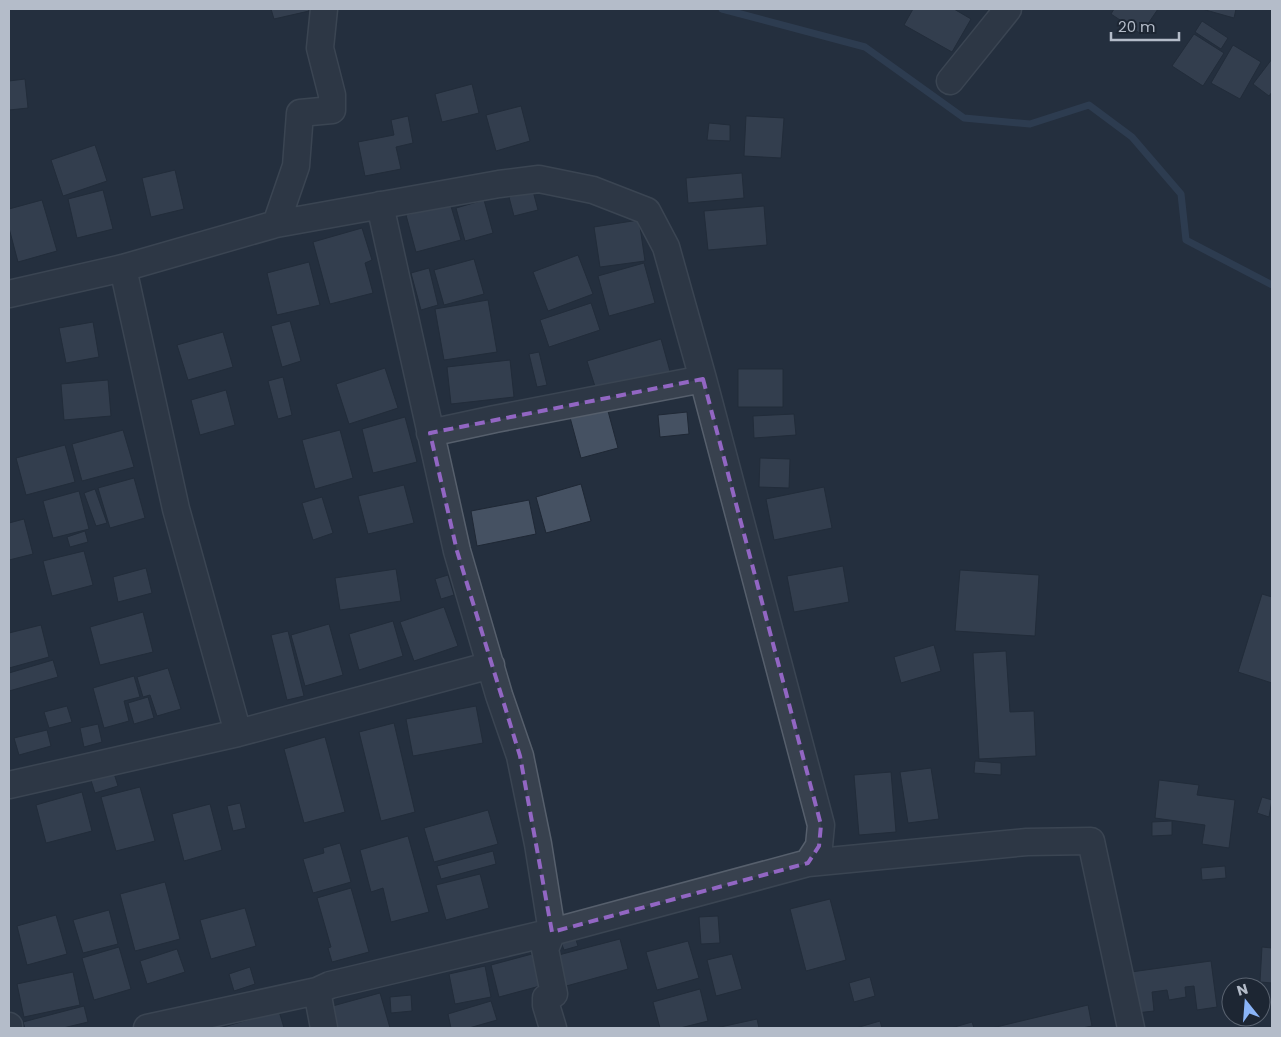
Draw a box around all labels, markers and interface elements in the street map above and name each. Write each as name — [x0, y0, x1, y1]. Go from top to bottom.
scale bar — [1111, 10, 1178, 42]
text: 20 m — [1118, 16, 1156, 37]
north arrow — [1221, 977, 1271, 1027]
text: N — [1234, 978, 1250, 1001]

